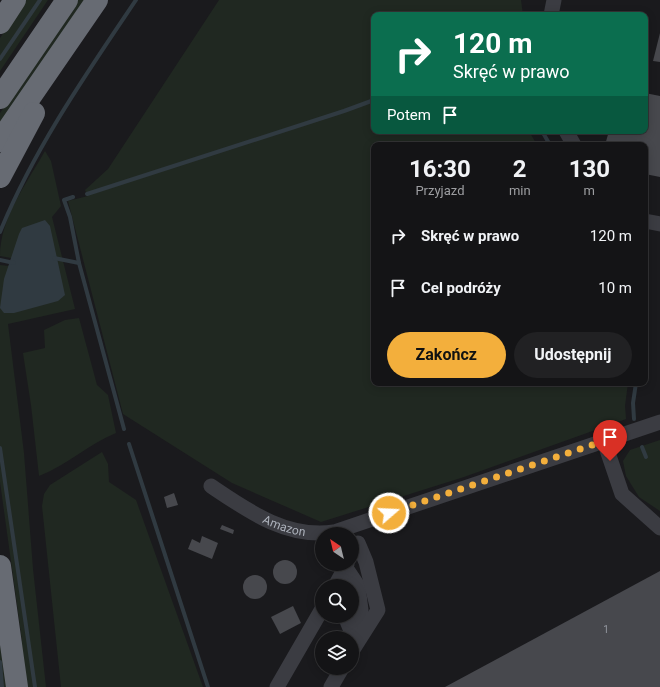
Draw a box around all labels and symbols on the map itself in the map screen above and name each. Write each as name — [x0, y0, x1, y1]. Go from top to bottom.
pin — [593, 420, 627, 461]
position arrow — [368, 492, 410, 534]
street label: Amazon — [261, 512, 307, 539]
north arrow — [315, 527, 359, 571]
house number: 1 — [603, 624, 609, 635]

